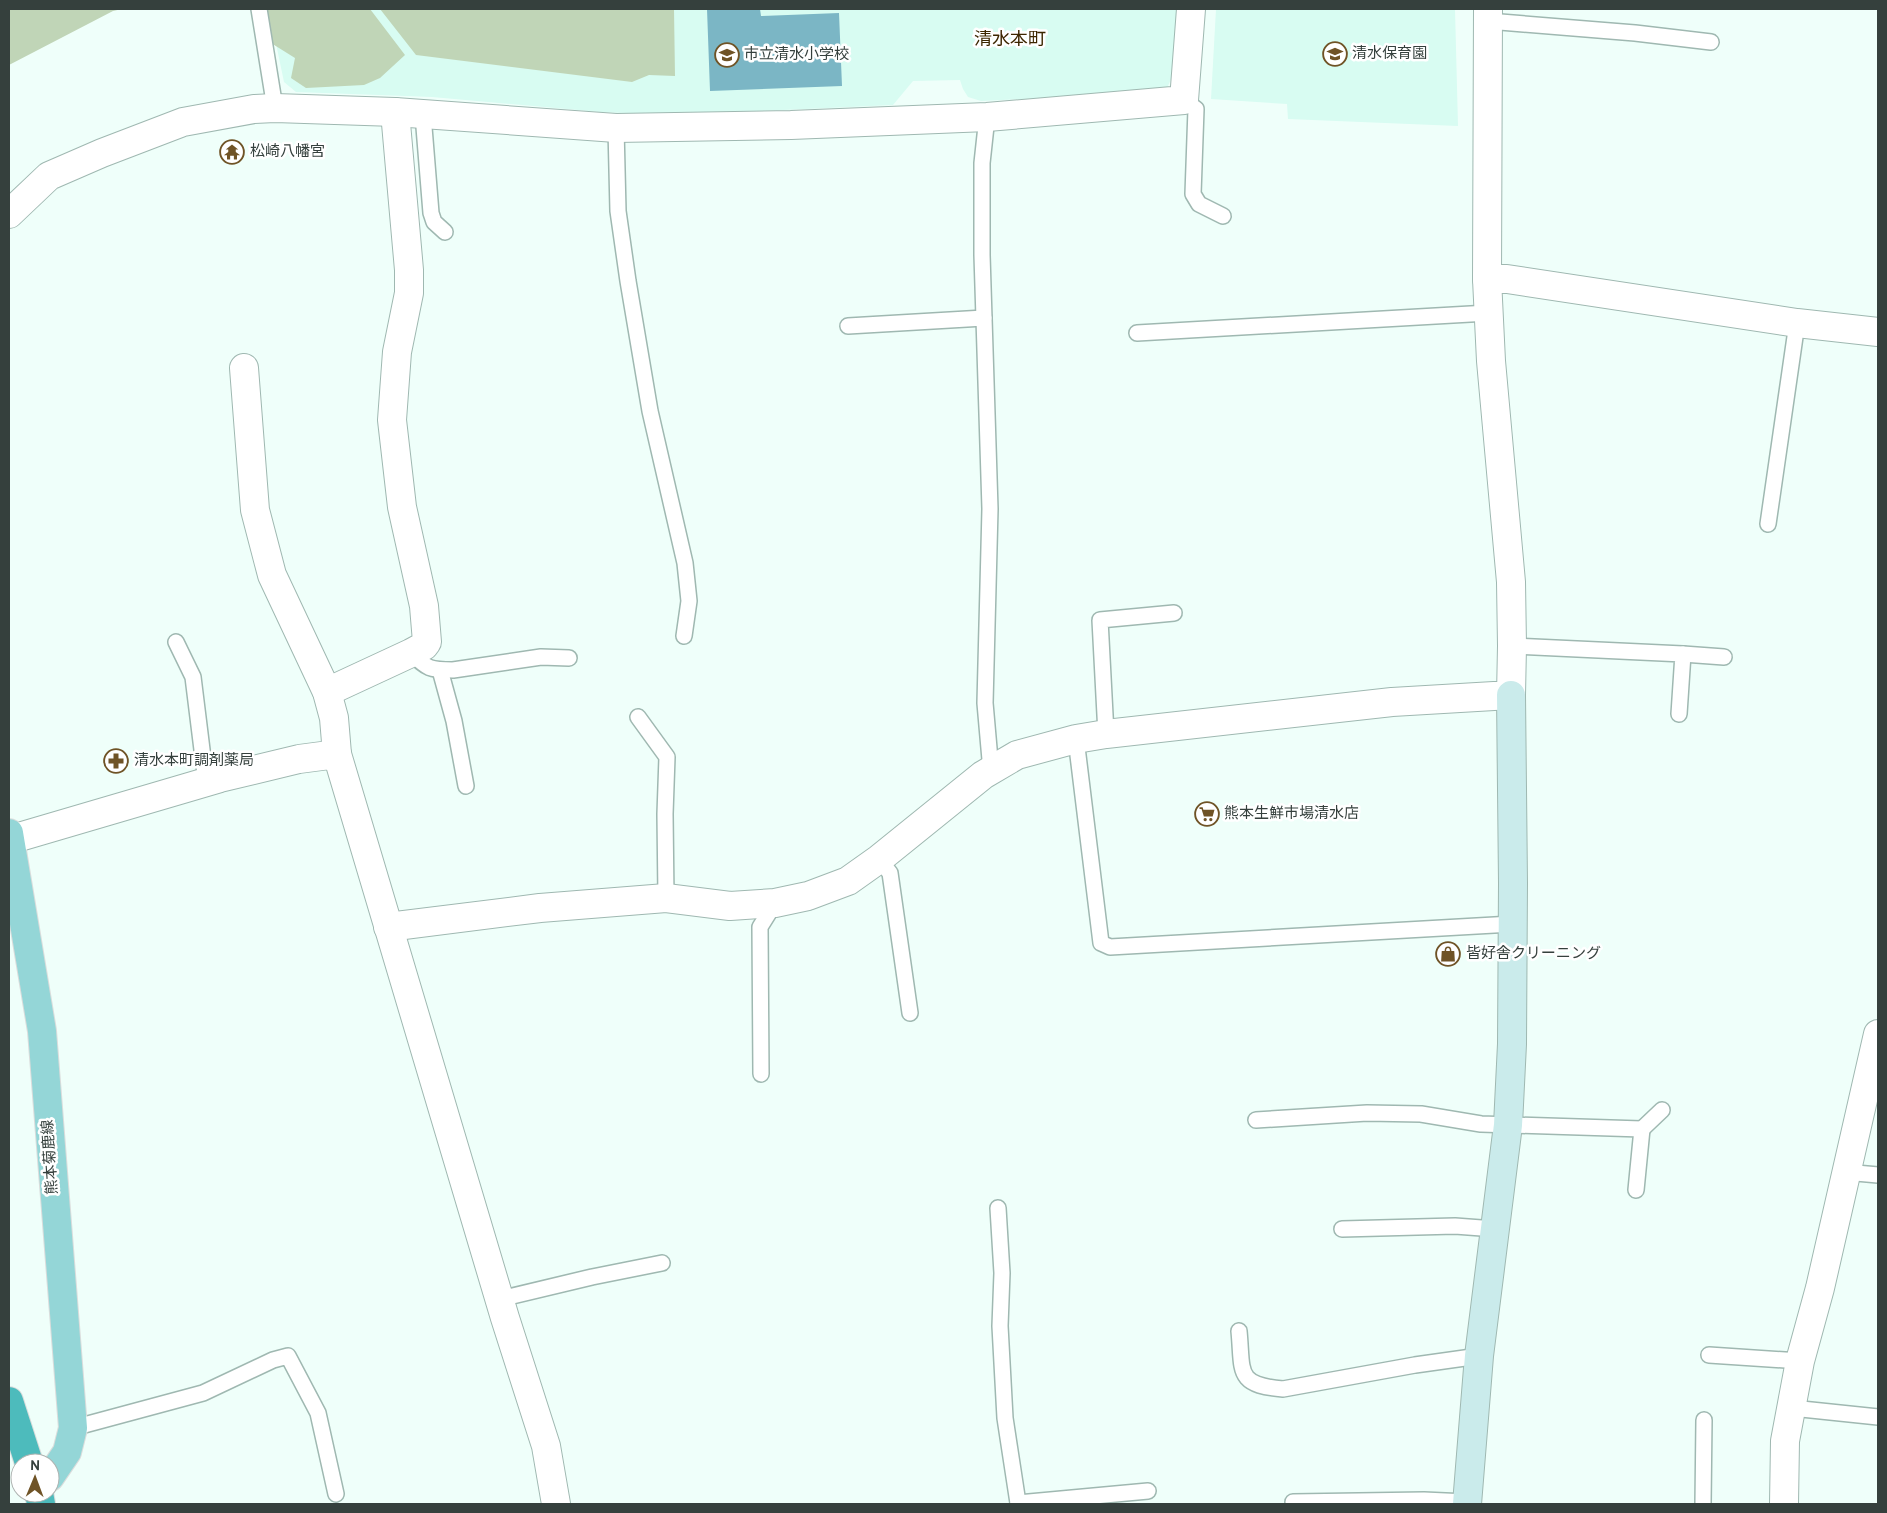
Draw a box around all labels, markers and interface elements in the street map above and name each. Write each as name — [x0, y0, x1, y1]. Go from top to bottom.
district label: 清水本町 — [974, 29, 1046, 52]
school or university icon: 清水保育園 — [1322, 41, 1348, 67]
school or university icon: 市立清水小学校 — [714, 42, 740, 68]
place label: 清水保育園 — [1352, 45, 1427, 64]
place label: 市立清水小学校 — [744, 46, 849, 65]
temple icon: 松崎八幡宮 — [219, 139, 245, 165]
place label: 松崎八幡宮 — [250, 143, 325, 162]
pharmacy icon: 清水本町調剤薬局 — [103, 748, 129, 774]
place label: 清水本町調剤薬局 — [134, 752, 254, 771]
supermarket icon: 熊本生鮮市場清水店 — [1194, 801, 1220, 827]
place label: 熊本生鮮市場清水店 — [1224, 805, 1359, 824]
shop icon: 皆好舎クリーニング — [1435, 941, 1461, 967]
place label: 皆好舎クリーニング — [1466, 945, 1601, 964]
street label: 熊本菊鹿線 — [39, 1119, 63, 1195]
north arrow — [10, 1453, 60, 1503]
text: N — [30, 1458, 40, 1475]

